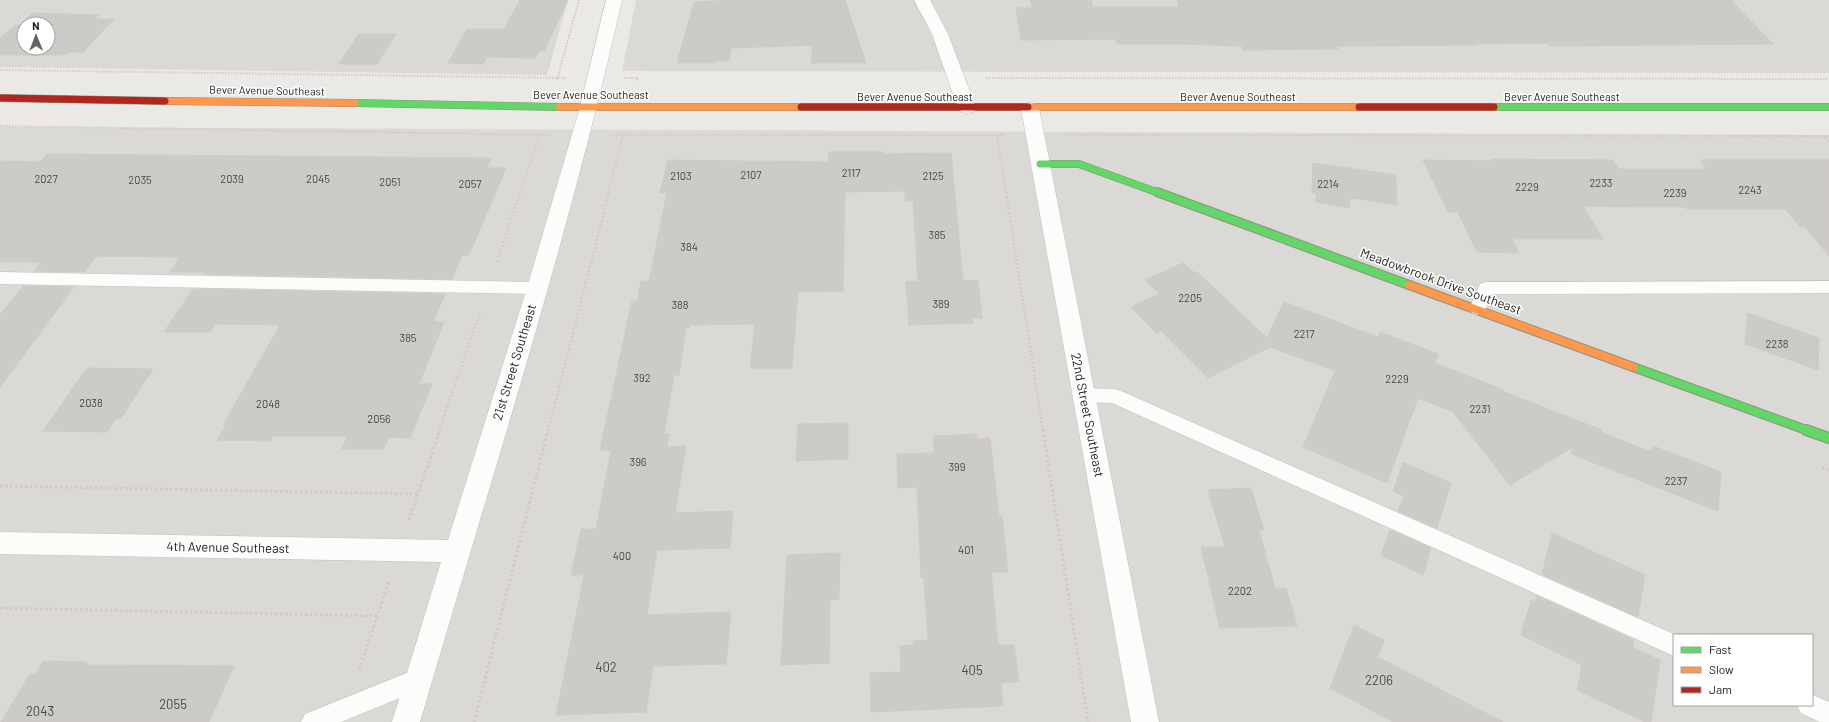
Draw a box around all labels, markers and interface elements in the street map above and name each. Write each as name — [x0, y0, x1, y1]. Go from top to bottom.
north arrow — [16, 16, 56, 56]
text: N — [32, 19, 40, 32]
street label: Bever Avenue Southeast — [209, 82, 325, 98]
street label: Bever Avenue Southeast — [533, 88, 649, 101]
street label: Bever Avenue Southeast — [857, 90, 973, 103]
street label: Bever Avenue Southeast — [1180, 90, 1296, 103]
street label: Bever Avenue Southeast — [1504, 90, 1620, 103]
house number: 2117 — [842, 166, 860, 179]
house number: 2107 — [740, 168, 762, 181]
house number: 2103 — [670, 169, 692, 182]
house number: 2125 — [922, 169, 944, 182]
house number: 2027 — [34, 172, 58, 185]
house number: 2039 — [220, 172, 244, 185]
house number: 2045 — [306, 172, 330, 185]
house number: 2035 — [128, 173, 152, 186]
house number: 2051 — [379, 175, 401, 188]
house number: 2233 — [1589, 176, 1613, 189]
house number: 2057 — [459, 177, 481, 190]
house number: 2214 — [1317, 177, 1339, 190]
house number: 2229 — [1515, 180, 1539, 193]
house number: 2243 — [1738, 183, 1762, 196]
house number: 2239 — [1663, 186, 1687, 199]
house number: 385 — [928, 228, 946, 241]
house number: 384 — [680, 240, 698, 253]
street label: Meadowbrook Drive Southeast — [1358, 244, 1524, 318]
house number: 2205 — [1178, 291, 1202, 304]
house number: 389 — [932, 297, 950, 310]
house number: 388 — [671, 298, 689, 311]
street label: 21st Street Southeast — [489, 302, 539, 422]
house number: 2217 — [1294, 327, 1314, 340]
house number: 385 — [399, 331, 417, 344]
house number: 2238 — [1765, 337, 1789, 350]
street label: 22nd Street Southeast — [1068, 351, 1108, 479]
house number: 392 — [633, 371, 651, 384]
house number: 2229 — [1385, 372, 1409, 385]
house number: 2038 — [79, 396, 103, 409]
house number: 2048 — [256, 397, 280, 410]
house number: 2231 — [1469, 402, 1491, 415]
house number: 2056 — [367, 412, 391, 425]
house number: 396 — [629, 455, 647, 468]
house number: 399 — [948, 460, 966, 473]
house number: 2237 — [1665, 474, 1687, 487]
street label: 4th Avenue Southeast — [166, 538, 290, 556]
house number: 401 — [958, 543, 974, 556]
house number: 400 — [613, 549, 631, 562]
house number: 2202 — [1228, 584, 1252, 597]
legend — [1673, 634, 1813, 706]
text: Fast — [1709, 642, 1732, 656]
house number: 402 — [595, 659, 617, 675]
house number: 405 — [961, 662, 983, 678]
text: Slow — [1709, 662, 1734, 676]
house number: 2206 — [1365, 672, 1393, 688]
text: Jam — [1709, 682, 1732, 696]
house number: 2055 — [159, 696, 187, 712]
house number: 2043 — [26, 703, 54, 719]

